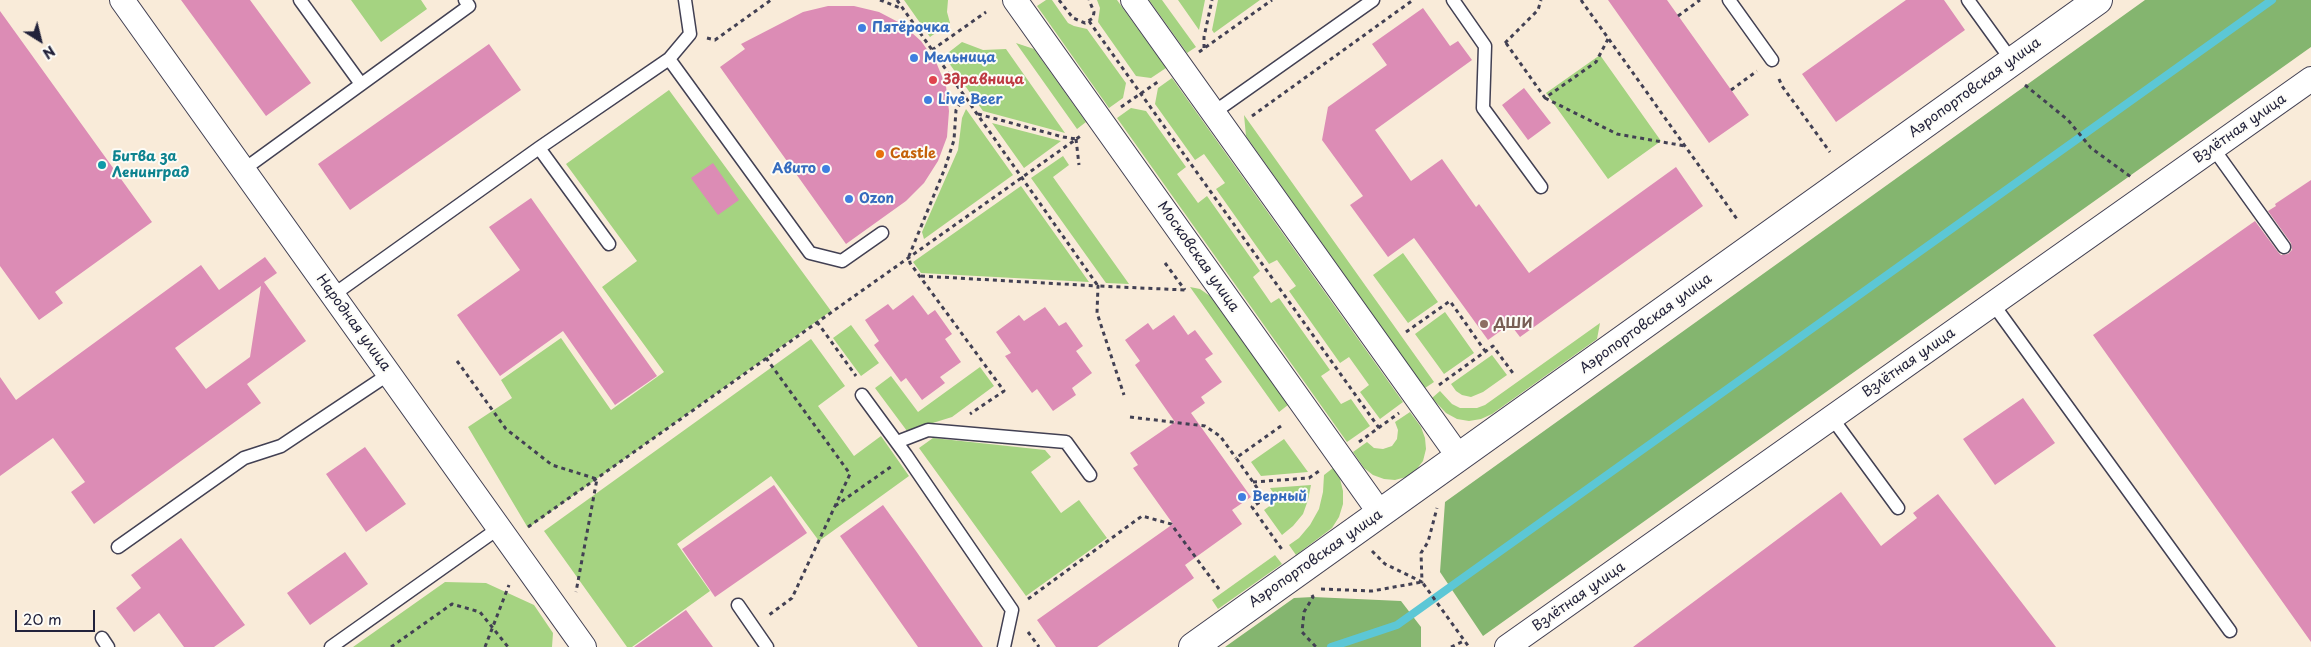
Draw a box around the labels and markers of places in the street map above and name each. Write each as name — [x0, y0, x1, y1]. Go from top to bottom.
place label: Пятёрочка — [872, 20, 950, 36]
marker: Пятёрочка — [856, 22, 868, 34]
place label: Мельница — [924, 50, 996, 66]
marker: Мельница — [908, 52, 920, 64]
place label: Здравница — [943, 72, 1024, 88]
marker: Здравница — [927, 74, 939, 86]
place label: Live Beer — [938, 92, 1003, 108]
marker: Live Beer — [922, 94, 934, 106]
place label: Castle — [890, 146, 936, 162]
marker: Castle — [874, 148, 886, 160]
place label: Битва за Ленинград — [112, 149, 189, 182]
marker: Битва за Ленинград — [96, 159, 108, 171]
place label: Авито — [772, 161, 816, 177]
marker: Авито — [820, 163, 832, 175]
place label: Ozon — [859, 191, 894, 207]
marker: Ozon — [843, 193, 855, 205]
place label: ДШИ — [1494, 316, 1533, 332]
marker: ДШИ — [1478, 318, 1490, 330]
place label: Верный — [1252, 489, 1307, 505]
marker: Верный — [1236, 491, 1248, 503]

